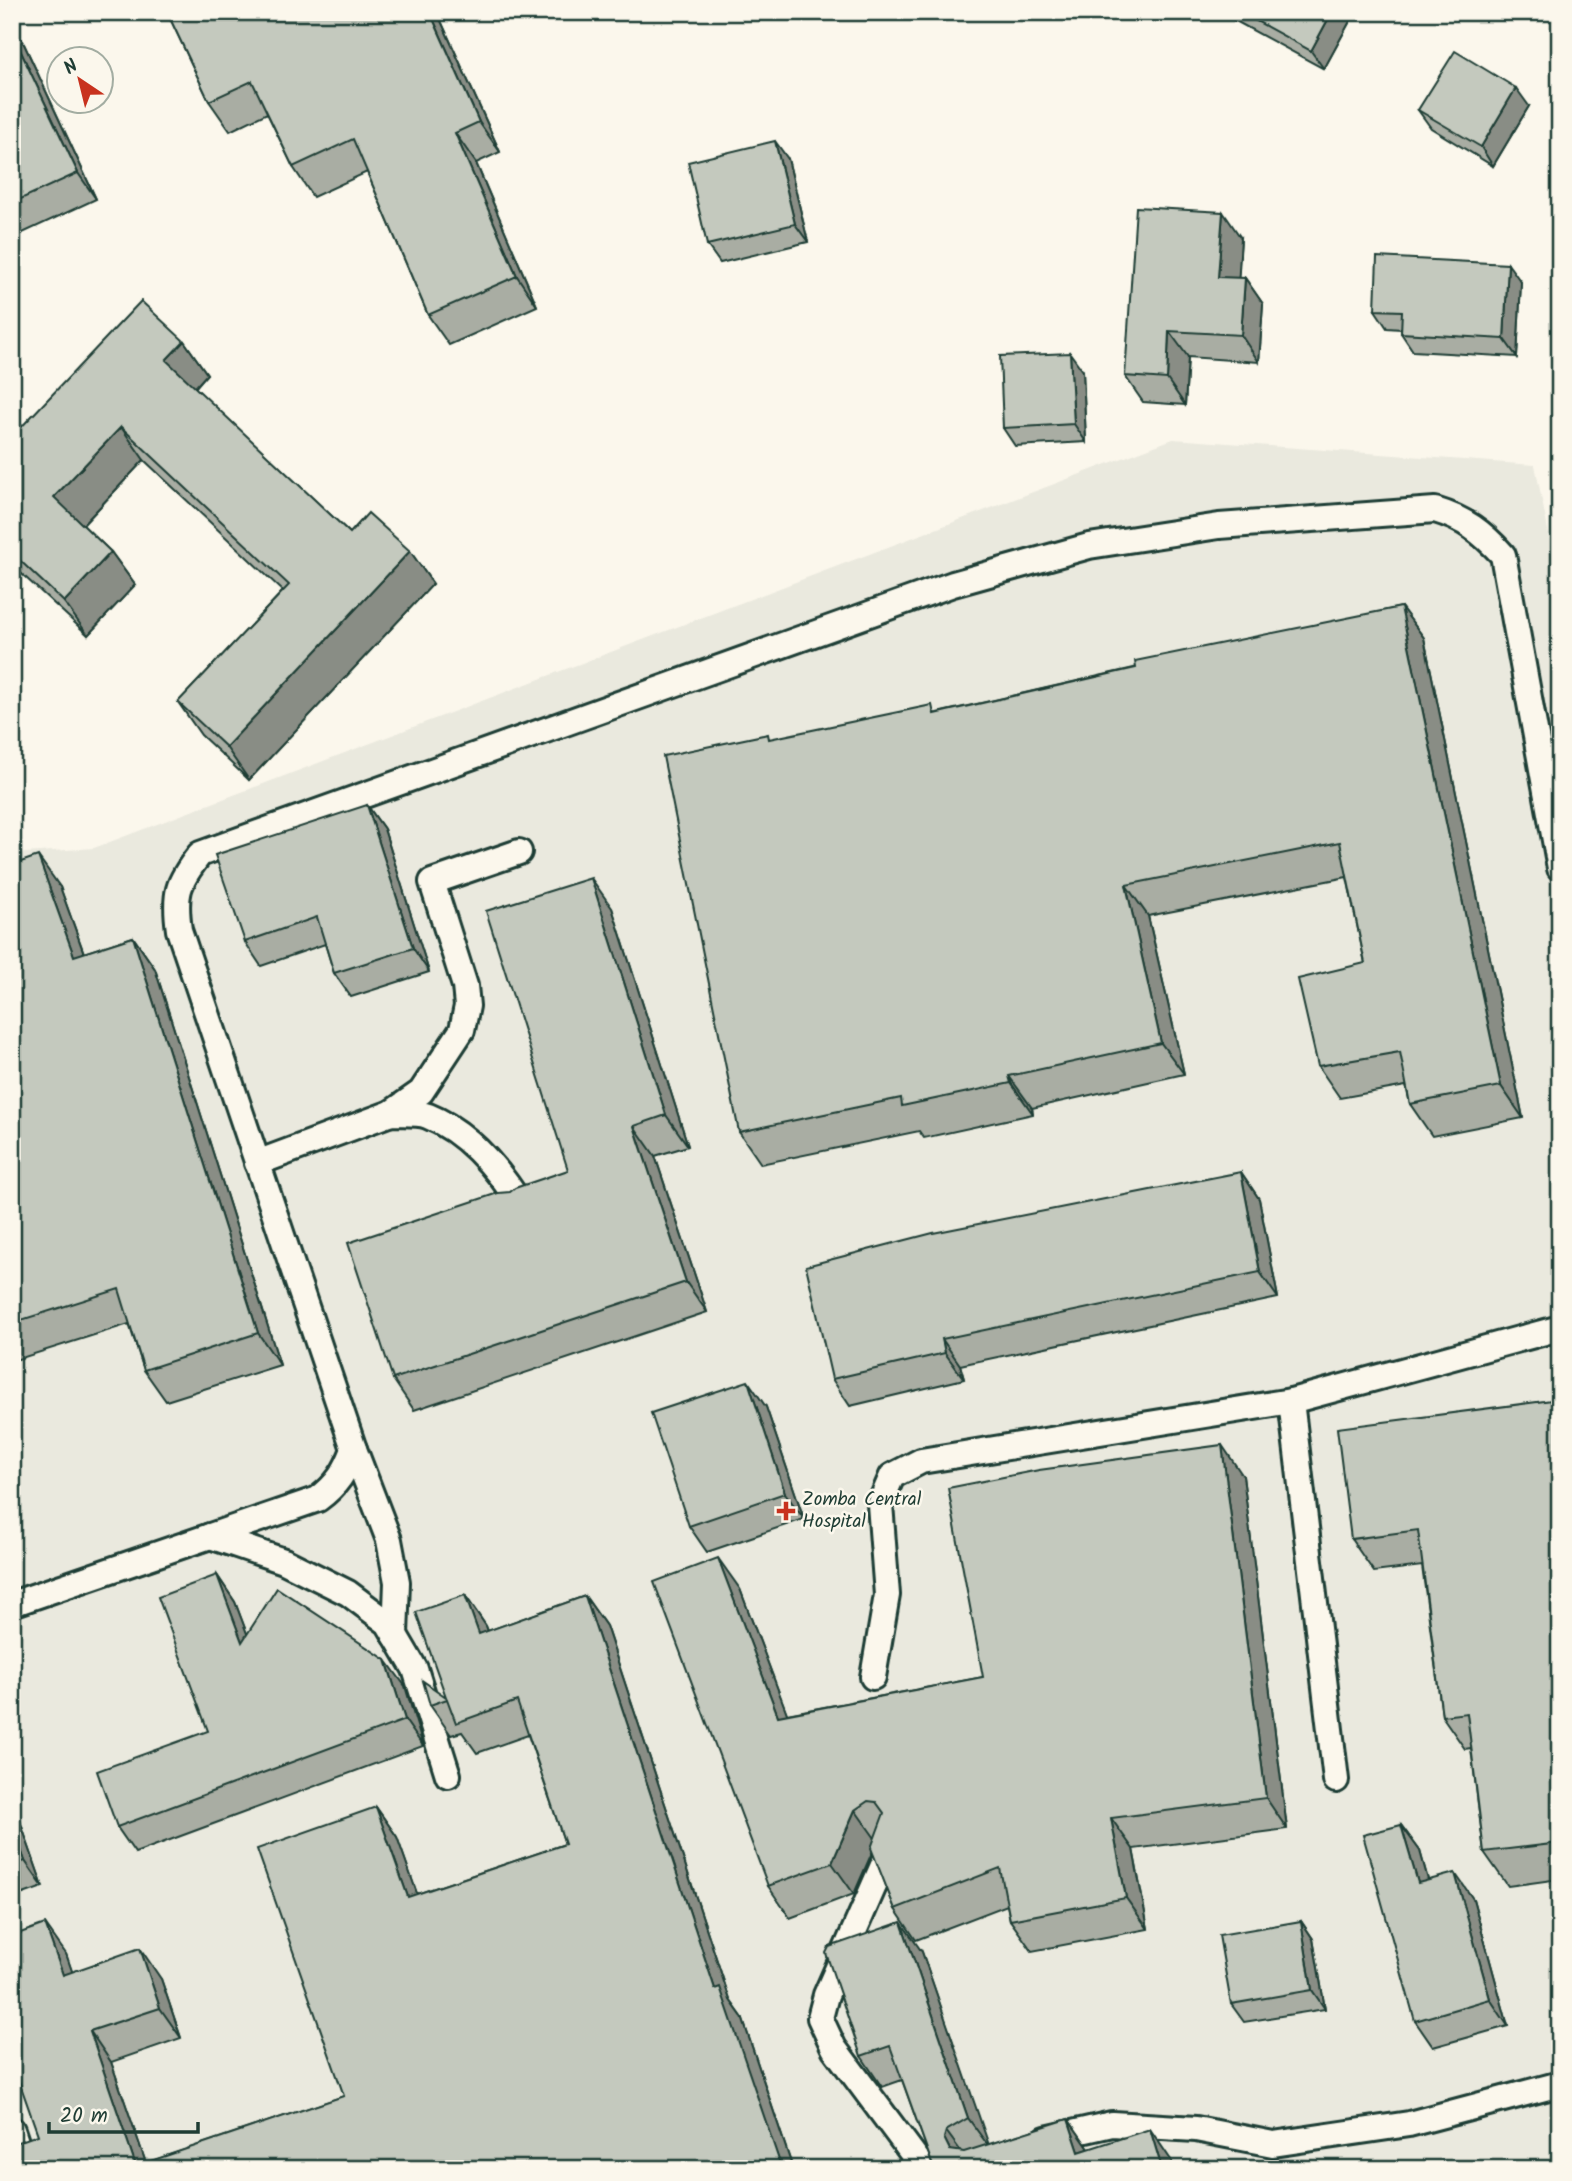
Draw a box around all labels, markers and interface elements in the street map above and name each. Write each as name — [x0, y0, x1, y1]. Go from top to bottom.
north arrow — [46, 46, 116, 116]
text: N — [58, 52, 85, 83]
place label: Zomba Central Hospital — [802, 1485, 922, 1537]
marker: Zomba Central Hospital — [776, 1501, 796, 1521]
scale bar — [49, 2090, 198, 2134]
text: 20 m — [60, 2100, 108, 2133]

